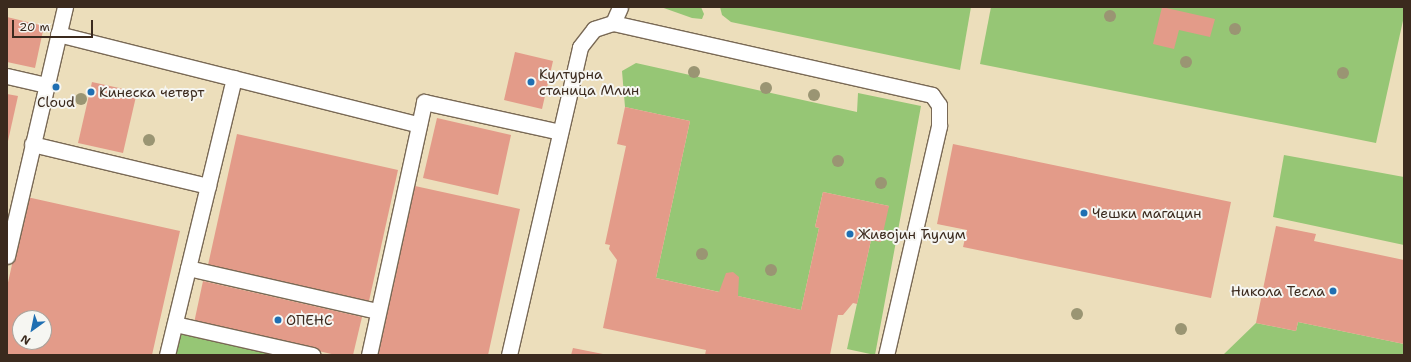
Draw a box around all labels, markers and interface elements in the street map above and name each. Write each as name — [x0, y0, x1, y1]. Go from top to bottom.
scale bar — [14, 12, 95, 38]
text: 20 m — [19, 19, 50, 35]
place label: Културна станица Млин — [539, 66, 639, 98]
marker: Културна станица Млин — [526, 77, 536, 87]
marker: Cloud — [51, 82, 61, 92]
place label: Кинеска четврт — [99, 84, 204, 100]
marker: Кинеска четврт — [86, 87, 96, 97]
place label: Cloud — [37, 94, 75, 110]
place label: Чешки магацин — [1092, 205, 1201, 221]
marker: Чешки магацин — [1079, 208, 1089, 218]
place label: Живојин Ћулум — [858, 226, 966, 242]
marker: Живојин Ћулум — [845, 229, 855, 239]
place label: Никола Тесла — [1231, 283, 1325, 299]
marker: Никола Тесла — [1328, 286, 1338, 296]
north arrow — [12, 310, 52, 350]
place label: ОПЕНС — [286, 312, 333, 328]
marker: ОПЕНС — [273, 315, 283, 325]
text: N — [18, 331, 33, 348]

